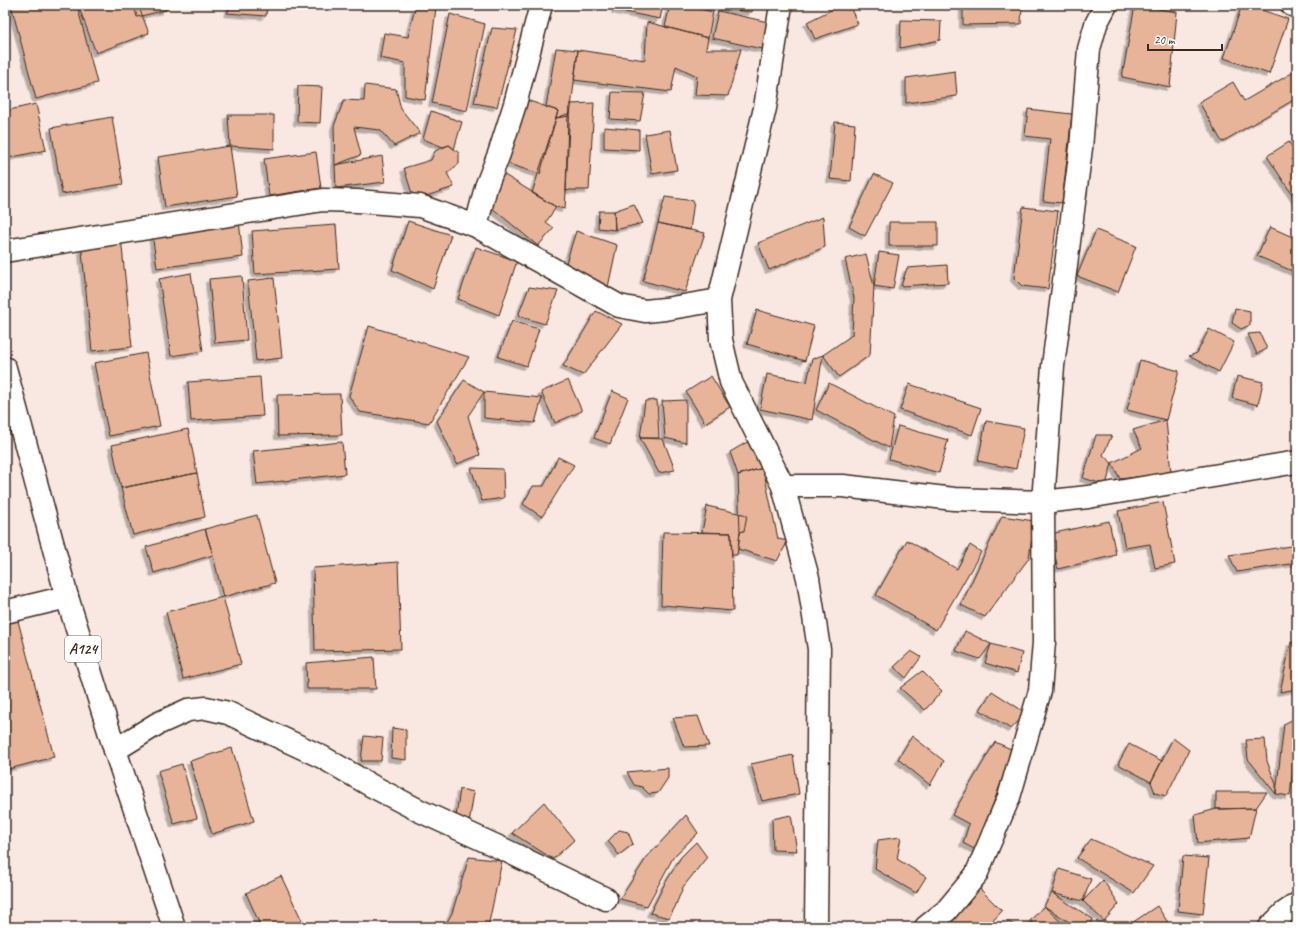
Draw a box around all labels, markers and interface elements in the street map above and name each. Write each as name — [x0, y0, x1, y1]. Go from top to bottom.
scale bar — [1148, 26, 1222, 52]
text: 20 m — [1154, 32, 1176, 48]
road number: A124 — [65, 636, 101, 662]

